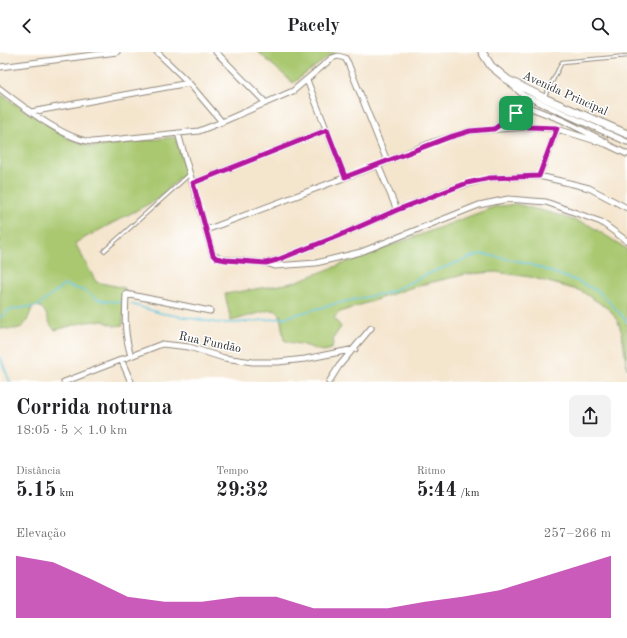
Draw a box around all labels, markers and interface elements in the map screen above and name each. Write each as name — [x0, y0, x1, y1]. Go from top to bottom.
icon: back — [16, 15, 38, 37]
icon: search — [589, 15, 611, 37]
text: Pacely — [287, 17, 340, 35]
street label: Avenida Principal — [521, 70, 609, 118]
pin — [499, 96, 533, 130]
icon: arrive — [505, 102, 527, 124]
street label: Rua Fundão — [178, 331, 242, 355]
button: share — [569, 395, 611, 437]
text: Corrida noturna — [16, 397, 173, 419]
text: 18:05 · 5 × 1.0 km — [16, 424, 127, 437]
text: Distância — [16, 466, 61, 477]
text: Tempo — [216, 466, 248, 477]
text: Ritmo — [417, 466, 446, 477]
text: 5.15 — [16, 481, 56, 501]
text: 29:32 — [216, 481, 268, 501]
text: 5:44 — [417, 481, 457, 501]
text: km — [56, 488, 74, 499]
text: /km — [457, 488, 480, 499]
text: Elevação — [16, 527, 66, 540]
text: 257–266 m — [544, 527, 611, 540]

